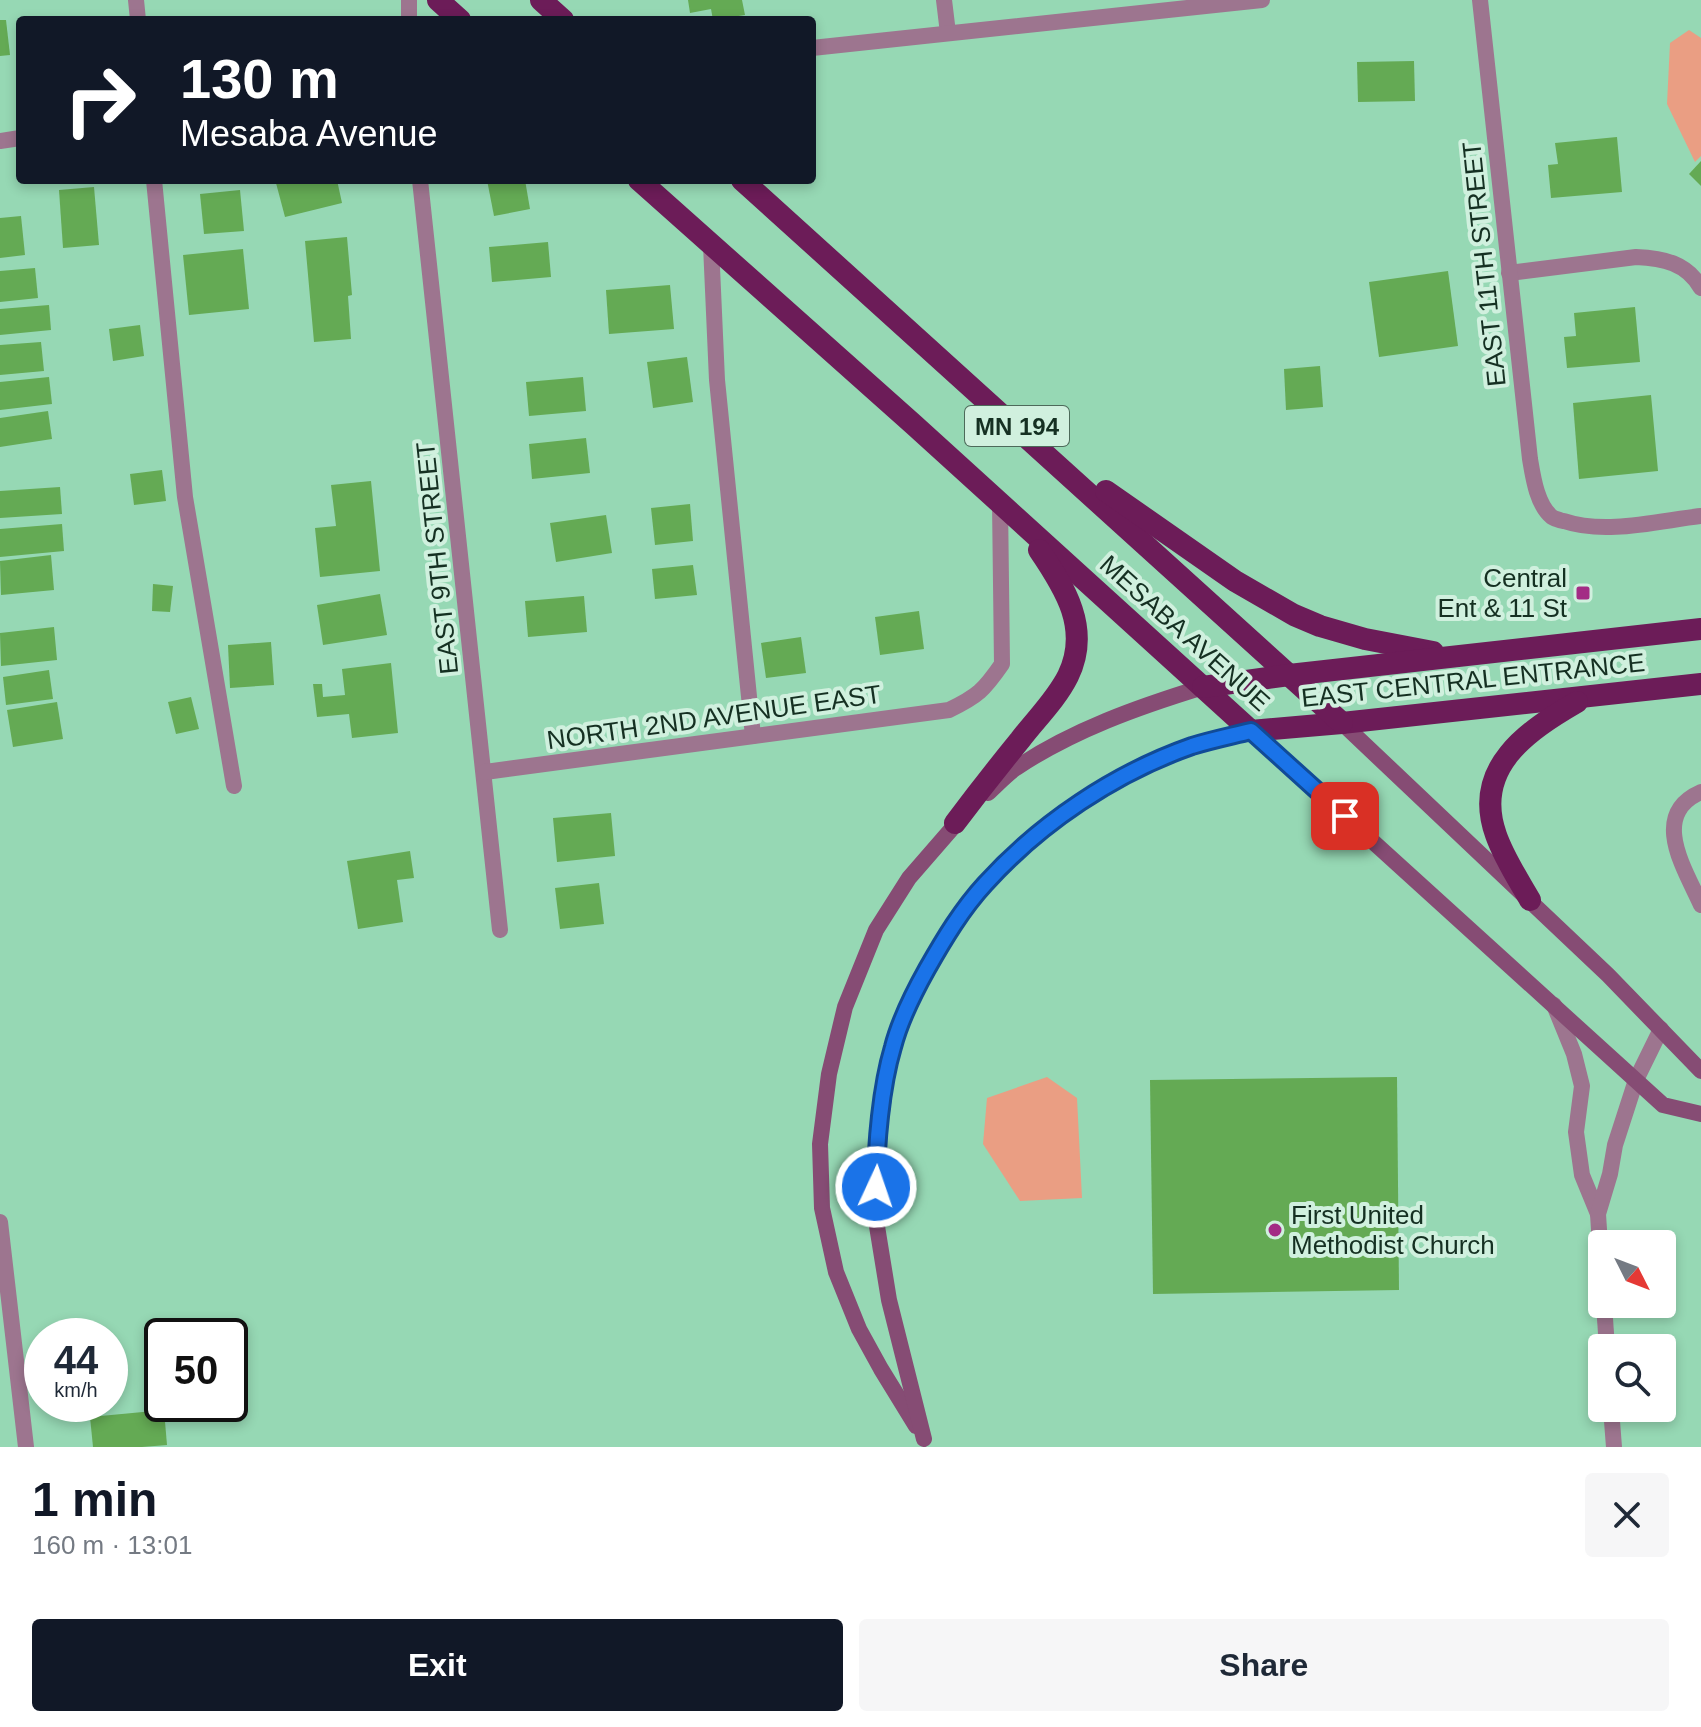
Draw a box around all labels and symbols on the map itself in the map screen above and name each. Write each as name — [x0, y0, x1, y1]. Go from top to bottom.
street label: EAST 11TH STREET — [1456, 140, 1512, 388]
road number: MN 194 — [965, 406, 1069, 446]
street label: EAST 9TH STREET — [410, 440, 464, 676]
street label: MESABA AVENUE — [1094, 549, 1276, 717]
place label: Central Ent & 11 St — [1437, 563, 1568, 623]
marker: Central Ent & 11 St — [1574, 584, 1592, 602]
street label: EAST CENTRAL ENTRANCE — [1300, 647, 1646, 713]
street label: NORTH 2ND AVENUE EAST — [545, 679, 883, 755]
pin — [1311, 782, 1379, 850]
position arrow — [834, 1145, 918, 1229]
place label: First United Methodist Church — [1291, 1200, 1495, 1260]
marker: First United Methodist Church — [1266, 1221, 1284, 1239]
north arrow — [1588, 1230, 1676, 1318]
speed limit sign: 50 — [144, 1318, 248, 1422]

